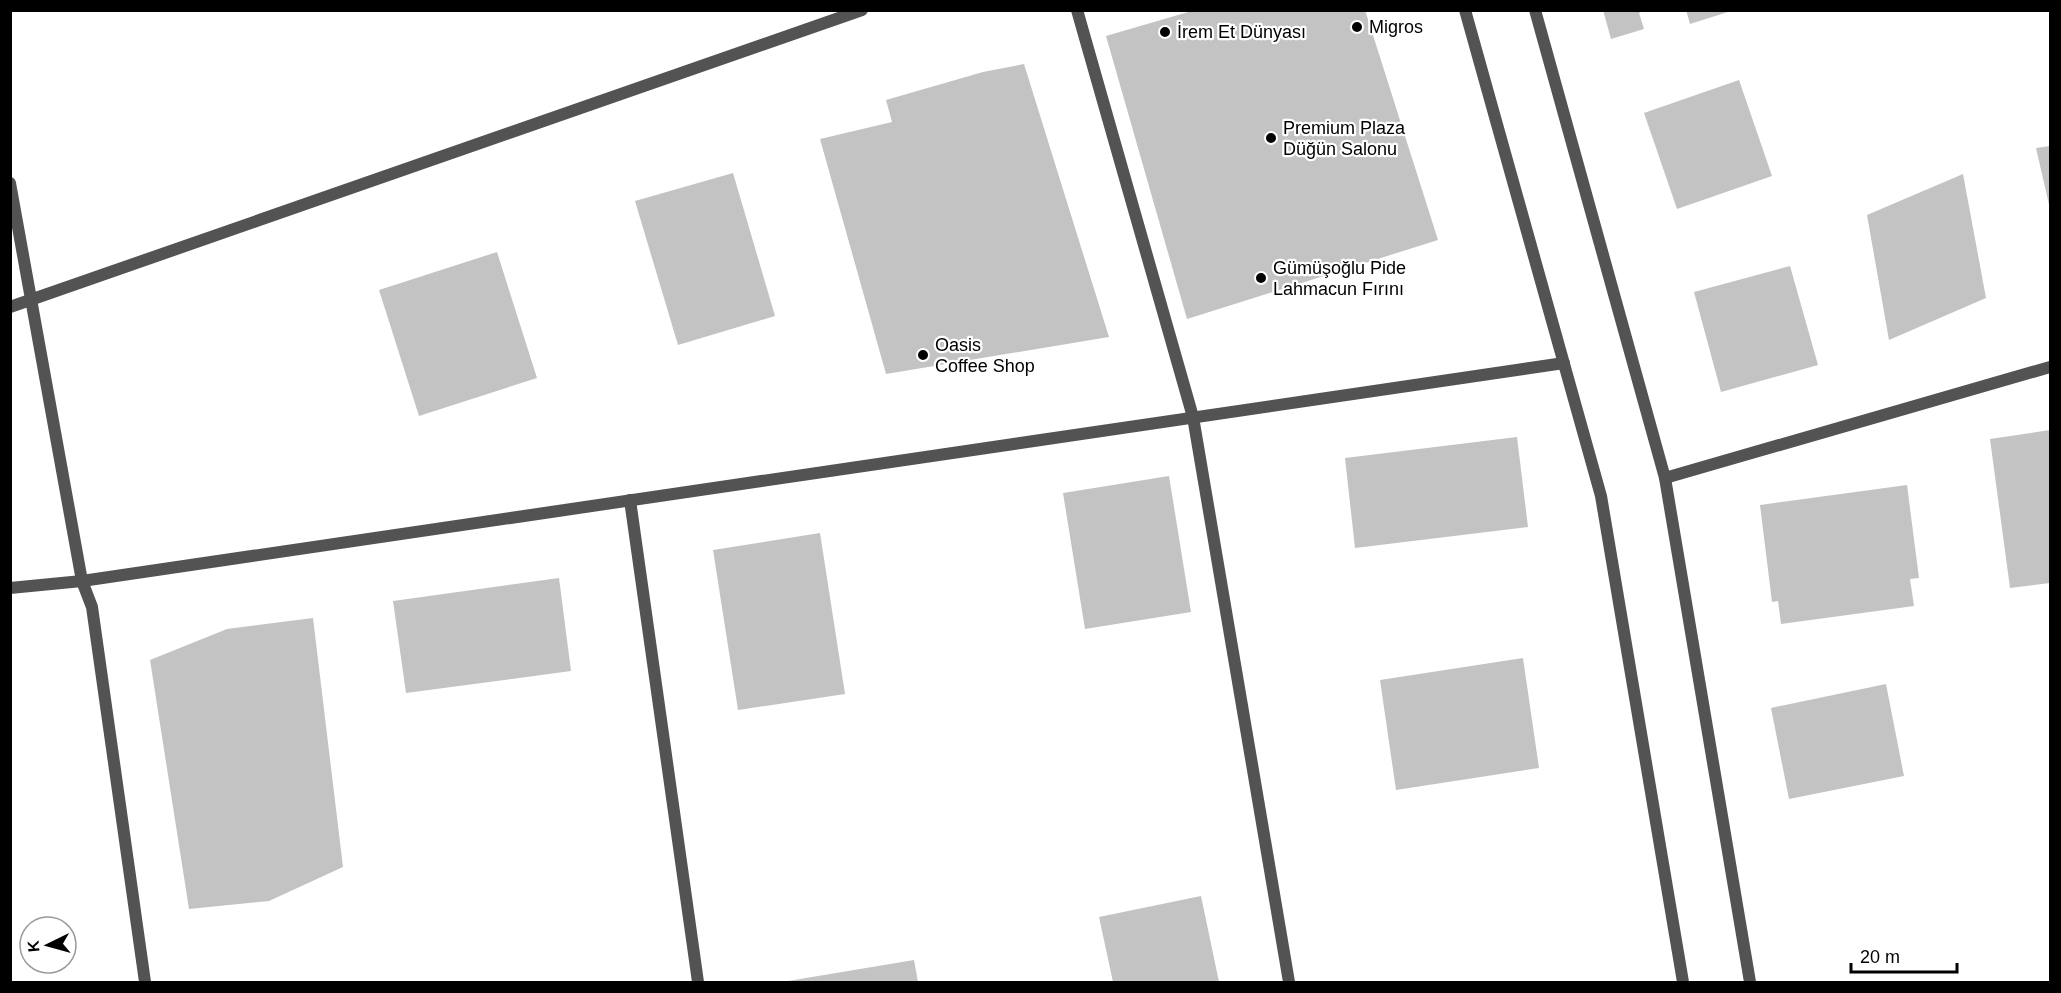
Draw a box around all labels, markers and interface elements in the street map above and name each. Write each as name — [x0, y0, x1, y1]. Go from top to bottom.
place label: Migros — [1369, 17, 1423, 37]
marker: Migros — [1350, 20, 1364, 34]
place label: İrem Et Dünyası — [1177, 22, 1306, 42]
marker: İrem Et Dünyası — [1158, 25, 1172, 39]
place label: Premium Plaza Düğün Salonu — [1283, 118, 1406, 159]
marker: Premium Plaza Düğün Salonu — [1264, 131, 1278, 145]
place label: Gümüşoğlu Pide Lahmacun Fırını — [1273, 258, 1406, 299]
marker: Gümüşoğlu Pide Lahmacun Fırını — [1254, 271, 1268, 285]
place label: Oasis Coffee Shop — [935, 335, 1035, 376]
marker: Oasis Coffee Shop — [916, 348, 930, 362]
north arrow — [18, 915, 78, 975]
scale bar — [1851, 936, 1958, 974]
text: K — [25, 939, 43, 953]
text: 20 m — [1860, 947, 1900, 967]

